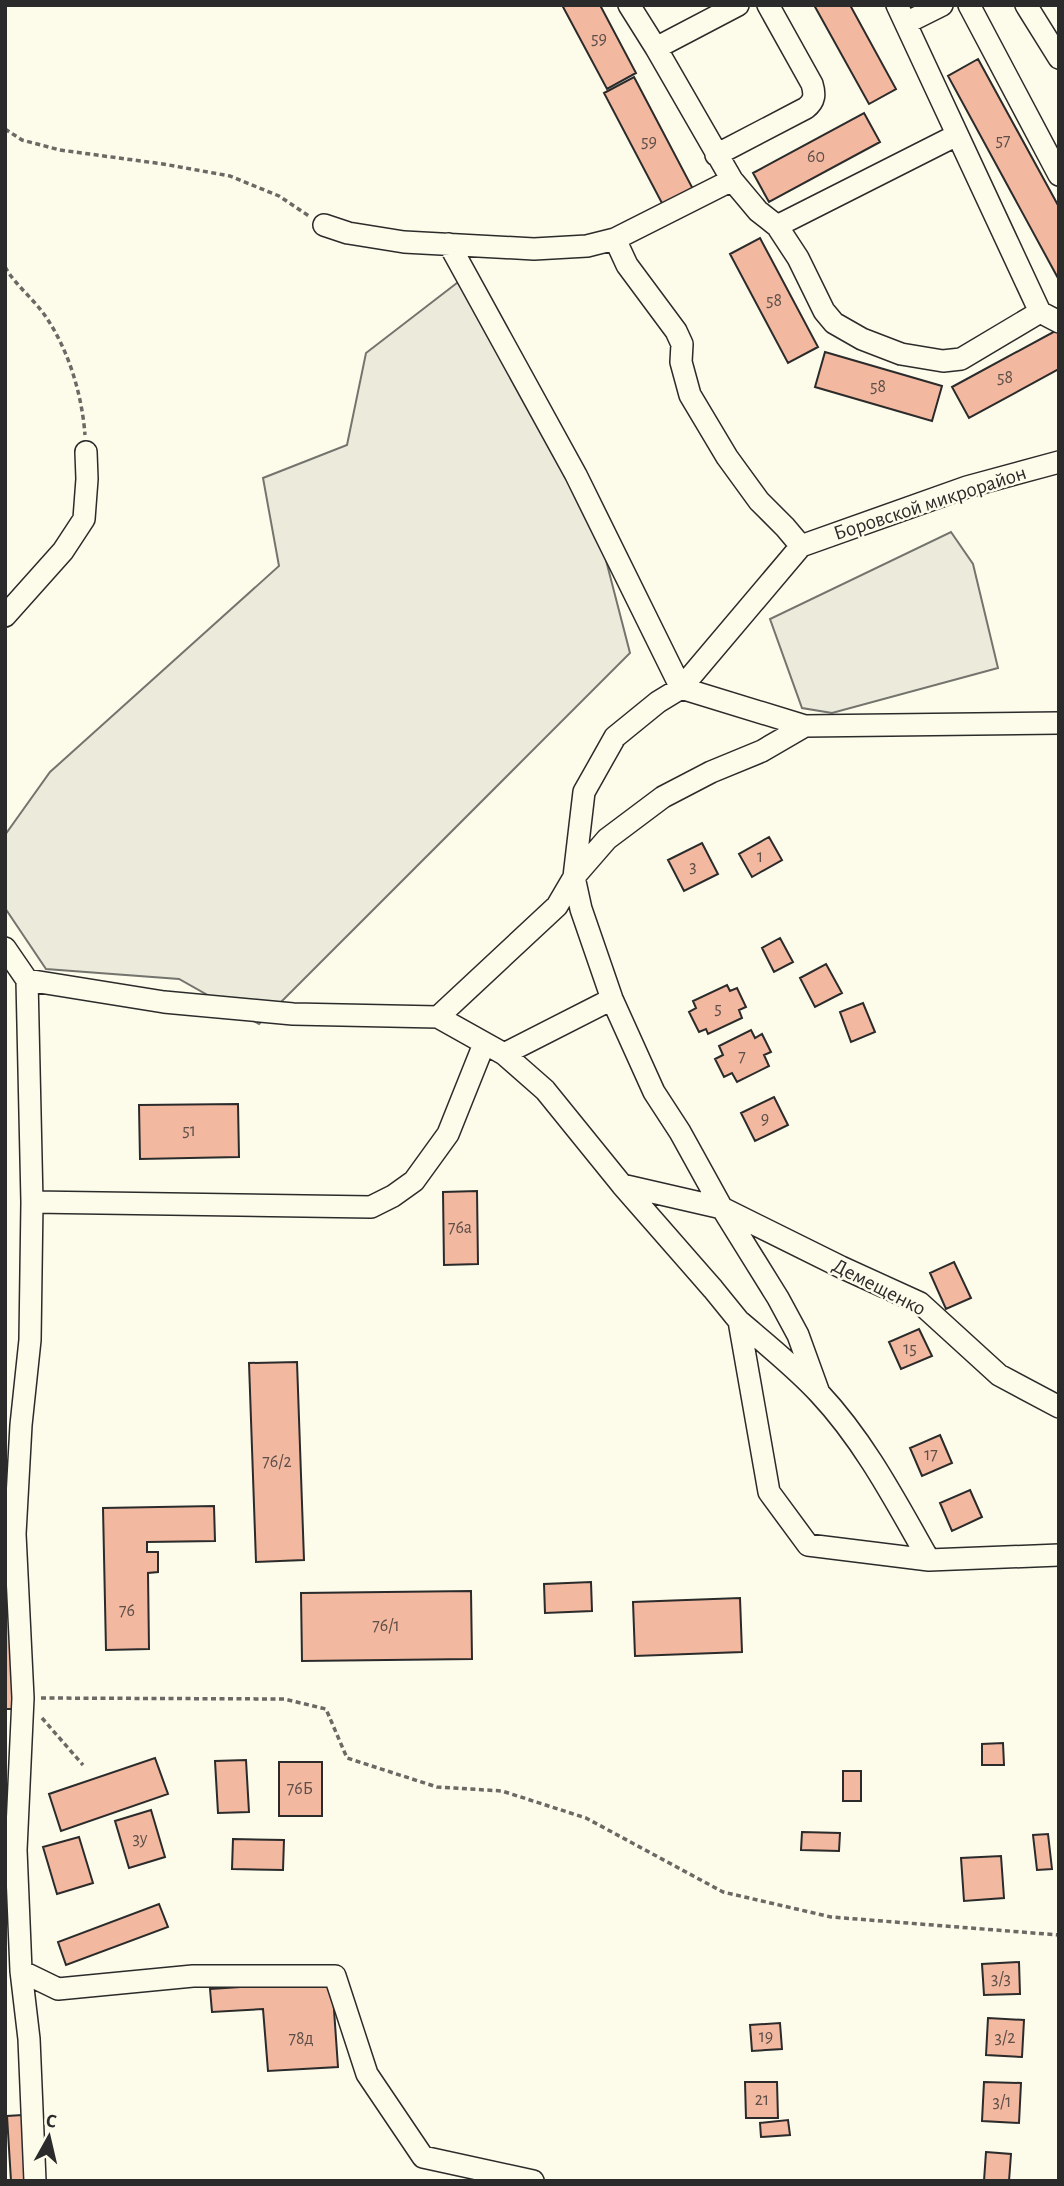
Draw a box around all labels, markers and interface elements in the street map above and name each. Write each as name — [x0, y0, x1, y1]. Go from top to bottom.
house number: 59 — [591, 30, 607, 48]
house number: 57 — [995, 132, 1011, 150]
house number: 59 — [641, 133, 657, 151]
house number: 60 — [807, 148, 825, 166]
house number: 58 — [766, 292, 782, 310]
house number: 58 — [997, 369, 1013, 387]
house number: 58 — [870, 378, 886, 396]
street label: Боровской микрорайон — [831, 462, 1029, 544]
house number: 1 — [757, 848, 763, 866]
house number: 3 — [689, 858, 697, 876]
house number: 5 — [714, 1000, 722, 1018]
house number: 7 — [738, 1048, 746, 1066]
house number: 9 — [761, 1110, 769, 1128]
house number: 51 — [182, 1122, 196, 1140]
house number: 76а — [448, 1219, 472, 1237]
street label: Демещенко — [829, 1255, 929, 1319]
house number: 15 — [903, 1340, 917, 1358]
house number: 17 — [924, 1446, 938, 1464]
house number: 76/2 — [262, 1453, 292, 1471]
house number: 76 — [119, 1602, 135, 1620]
house number: 76/1 — [372, 1617, 400, 1635]
house number: 76Б — [287, 1780, 313, 1798]
house number: 3у — [132, 1830, 148, 1848]
house number: 3/3 — [991, 1970, 1011, 1988]
house number: 19 — [759, 2028, 773, 2046]
house number: 3/2 — [995, 2029, 1015, 2047]
house number: 78д — [288, 2030, 314, 2048]
house number: 21 — [755, 2091, 769, 2109]
house number: 3/1 — [993, 2093, 1011, 2111]
north arrow — [14, 2102, 84, 2172]
text: С — [45, 2112, 58, 2132]

